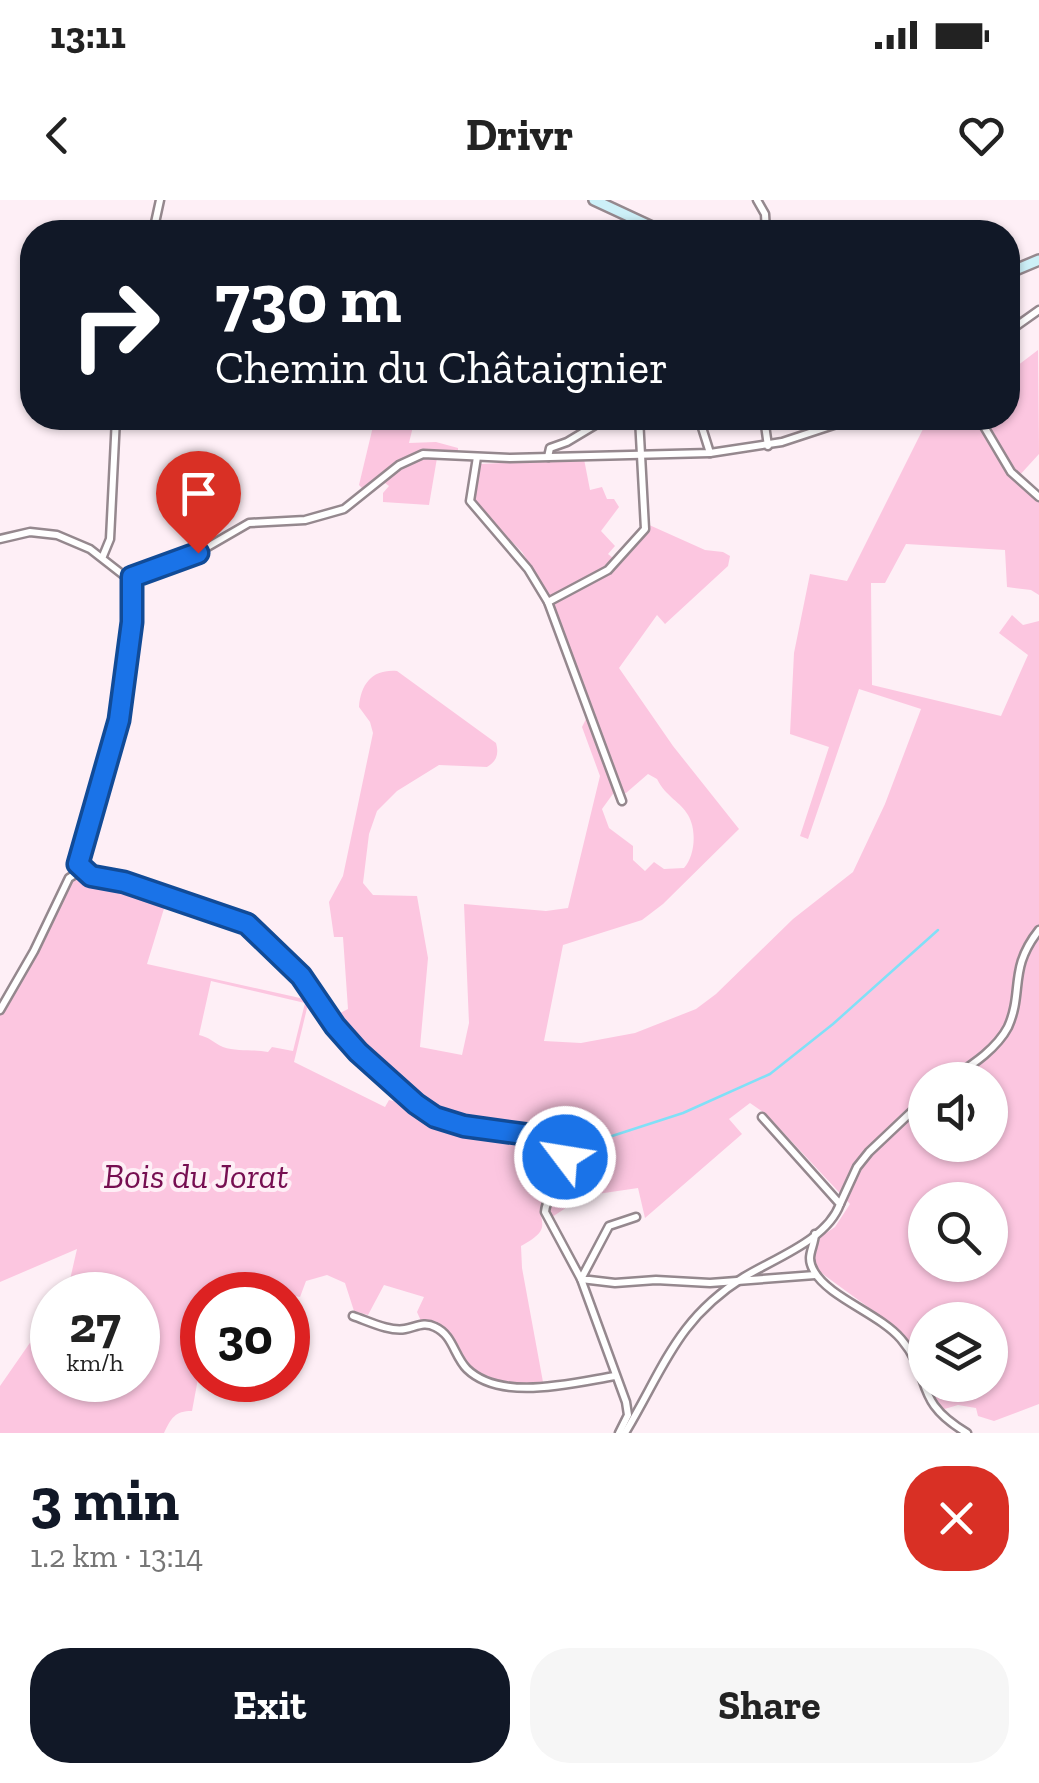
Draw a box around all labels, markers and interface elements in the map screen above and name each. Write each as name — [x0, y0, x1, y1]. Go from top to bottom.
text: 13:11 — [50, 12, 126, 58]
icon: back — [30, 108, 85, 163]
text: Drivr — [466, 108, 573, 162]
icon: heart — [954, 108, 1009, 163]
text: 730 m — [215, 256, 402, 340]
icon: right — [50, 260, 180, 390]
text: Chemin du Châtaignier — [215, 341, 668, 395]
pin — [156, 451, 241, 554]
icon: arrive — [171, 466, 226, 521]
map controls — [908, 1062, 1008, 1402]
button: sound — [908, 1062, 1008, 1162]
position arrow — [513, 1105, 617, 1209]
park label: Bois du Jorat — [104, 1155, 288, 1197]
button: search — [908, 1182, 1008, 1282]
speed limit sign: 30 — [180, 1272, 310, 1402]
text: 27 — [69, 1295, 121, 1355]
button: layers — [908, 1302, 1008, 1402]
text: km/h — [66, 1347, 124, 1377]
text: 3 min — [30, 1463, 179, 1535]
button: close — [904, 1466, 1009, 1571]
text: 1.2 km · 13:14 — [30, 1537, 203, 1575]
button: Exit — [30, 1648, 510, 1763]
button: Share — [530, 1648, 1009, 1763]

